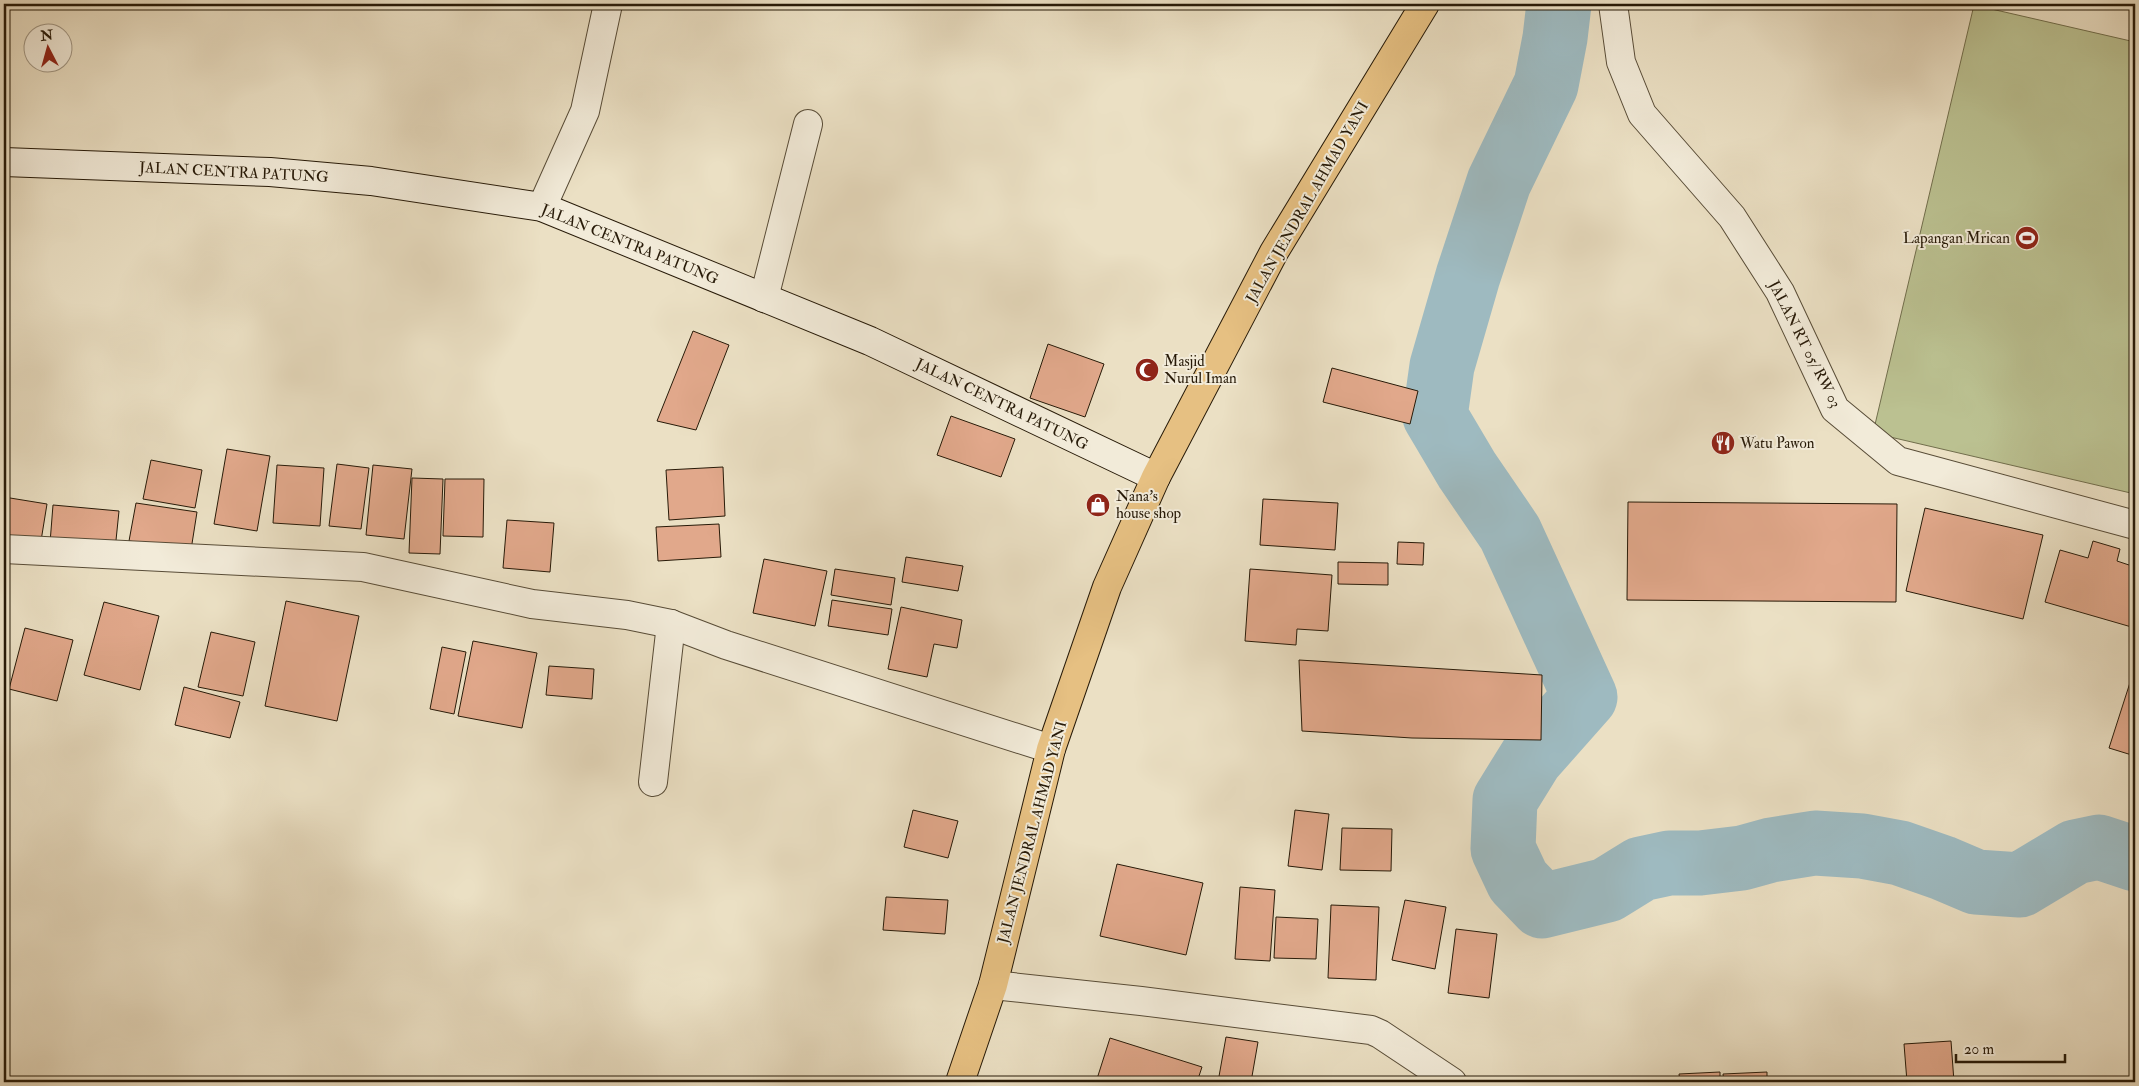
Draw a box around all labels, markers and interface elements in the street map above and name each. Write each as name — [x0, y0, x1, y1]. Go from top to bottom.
north arrow — [22, 22, 72, 72]
text: N — [39, 26, 54, 45]
street label: JALAN JENDRAL AHMAD YANI — [1241, 98, 1374, 308]
street label: JALAN CENTRA PATUNG — [138, 158, 330, 188]
street label: JALAN CENTRA PATUNG — [537, 200, 722, 290]
sports icon: Lapangan Mrican — [2014, 225, 2040, 251]
place label: Lapangan Mrican — [1903, 229, 2010, 249]
street label: JALAN RT 05/ RW 03 — [1763, 276, 1845, 412]
place label: Masjid Nurul Iman — [1164, 352, 1237, 388]
street label: JALAN CENTRA PATUNG — [911, 354, 1092, 456]
mosque icon: Masjid Nurul Iman — [1134, 357, 1160, 383]
restaurant icon: Watu Pawon — [1710, 430, 1736, 456]
place label: Watu Pawon — [1739, 434, 1815, 453]
place label: Nana's house shop — [1116, 487, 1182, 524]
shop icon: Nana's house shop — [1085, 492, 1111, 518]
street label: JALAN JENDRAL AHMAD YANI — [993, 719, 1072, 947]
scale bar — [1956, 1031, 2065, 1063]
text: 20 m — [1964, 1040, 1994, 1059]

